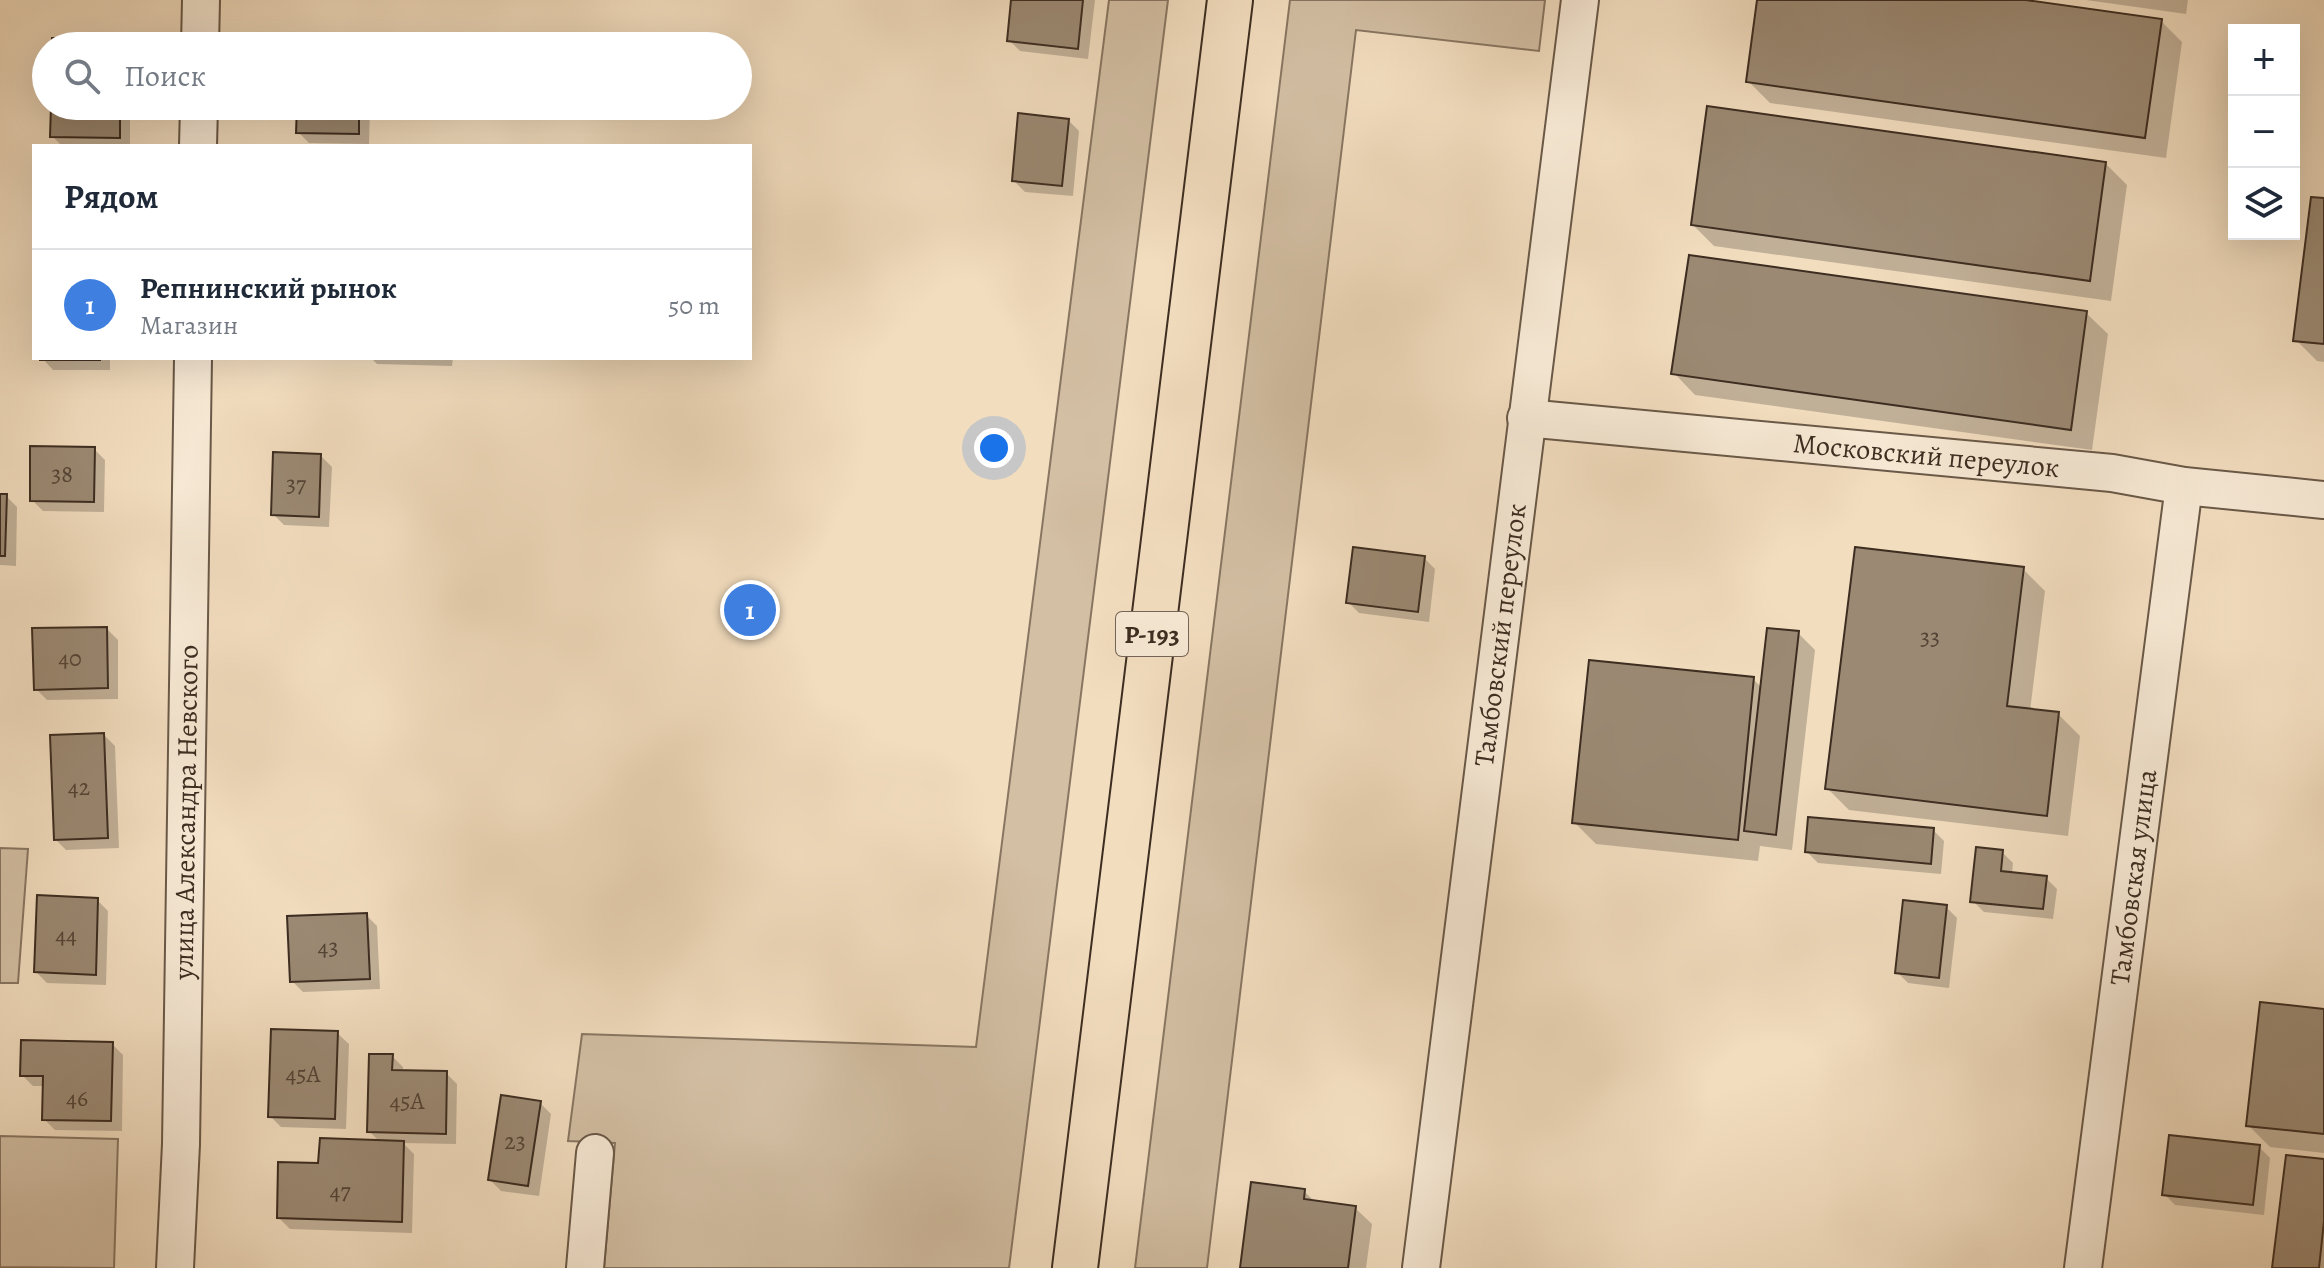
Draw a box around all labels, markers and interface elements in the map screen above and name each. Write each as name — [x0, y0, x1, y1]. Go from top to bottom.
map controls — [2228, 24, 2300, 240]
button: + — [2228, 24, 2300, 96]
search box — [32, 32, 752, 120]
icon: search — [60, 54, 104, 98]
text: Поиск — [124, 56, 206, 96]
button: − — [2228, 96, 2300, 168]
button: layers — [2228, 168, 2300, 240]
text: Рядом — [64, 173, 158, 220]
text: Репнинский рынок — [140, 268, 397, 308]
text: 1 — [85, 288, 95, 323]
text: 50 m — [668, 288, 720, 323]
text: Магазин — [140, 308, 238, 343]
street label: Московский переулок — [1791, 424, 2061, 487]
your location — [974, 428, 1014, 468]
house number: 38 — [51, 458, 73, 490]
house number: 37 — [286, 468, 307, 500]
street label: Тамбовский переулок — [1465, 501, 1536, 768]
pin: 1 — [724, 580, 776, 640]
road number: Р-193 — [1116, 612, 1188, 656]
house number: 33 — [1920, 621, 1940, 653]
house number: 40 — [58, 642, 82, 674]
street label: улица Александра Невского — [164, 644, 208, 981]
street label: Тамбовская улица — [2101, 767, 2166, 987]
house number: 42 — [68, 771, 90, 803]
house number: 44 — [55, 919, 77, 951]
house number: 43 — [318, 931, 338, 963]
house number: 45А — [285, 1058, 322, 1090]
house number: 46 — [66, 1082, 88, 1114]
house number: 45А — [389, 1085, 426, 1117]
house number: 23 — [504, 1125, 526, 1157]
house number: 47 — [330, 1175, 351, 1207]

